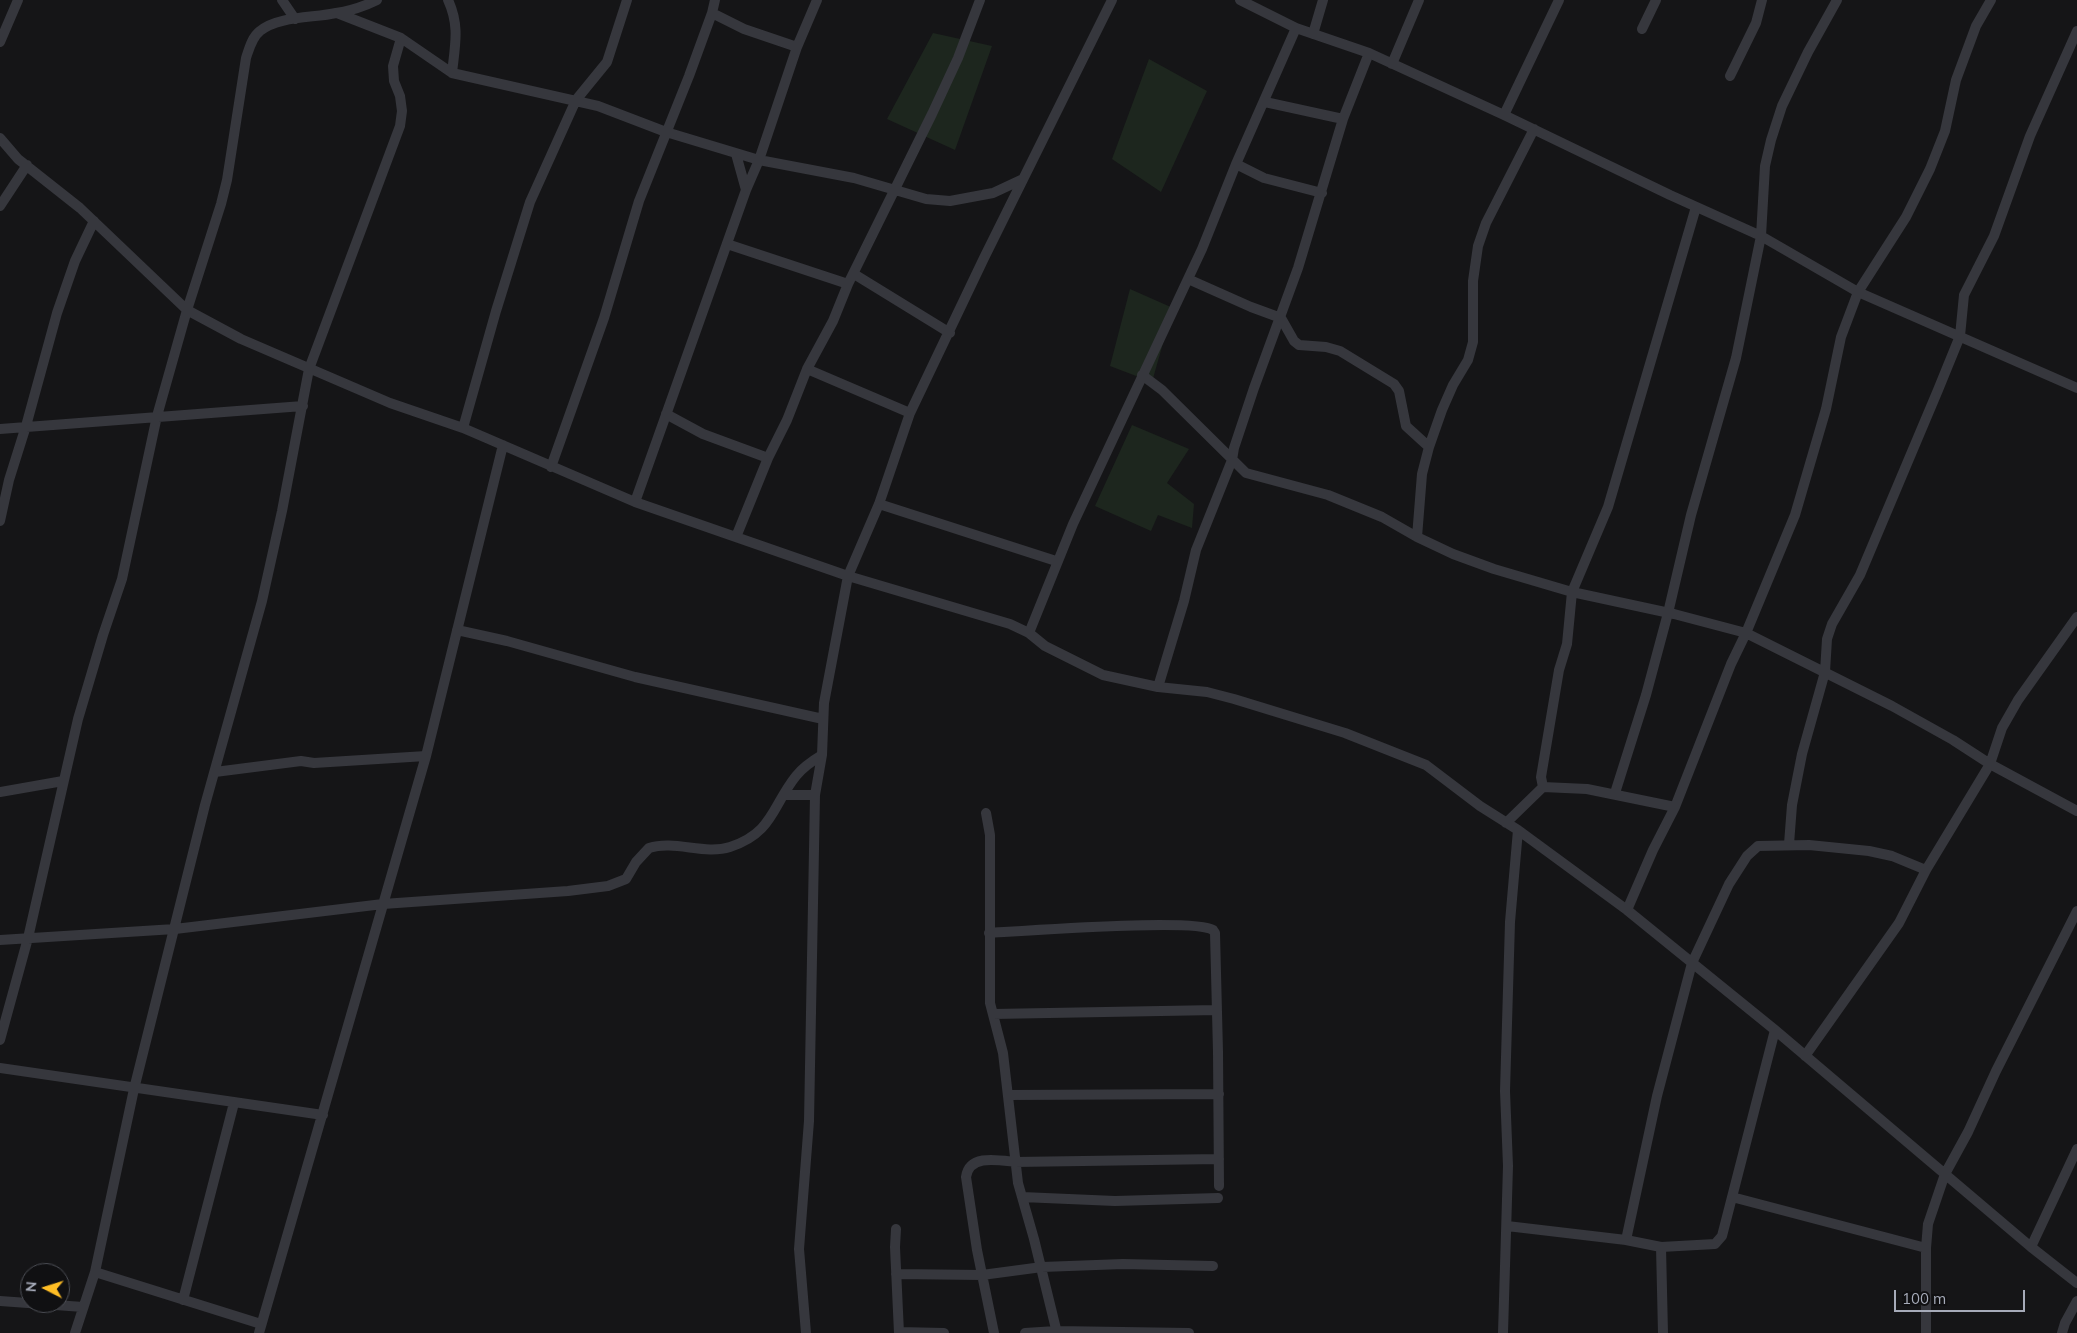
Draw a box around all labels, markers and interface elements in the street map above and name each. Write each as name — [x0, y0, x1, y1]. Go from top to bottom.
north arrow — [20, 1263, 70, 1313]
scale bar — [1897, 1280, 2028, 1312]
text: N — [22, 1281, 40, 1293]
text: 100 m — [1902, 1289, 1946, 1308]

